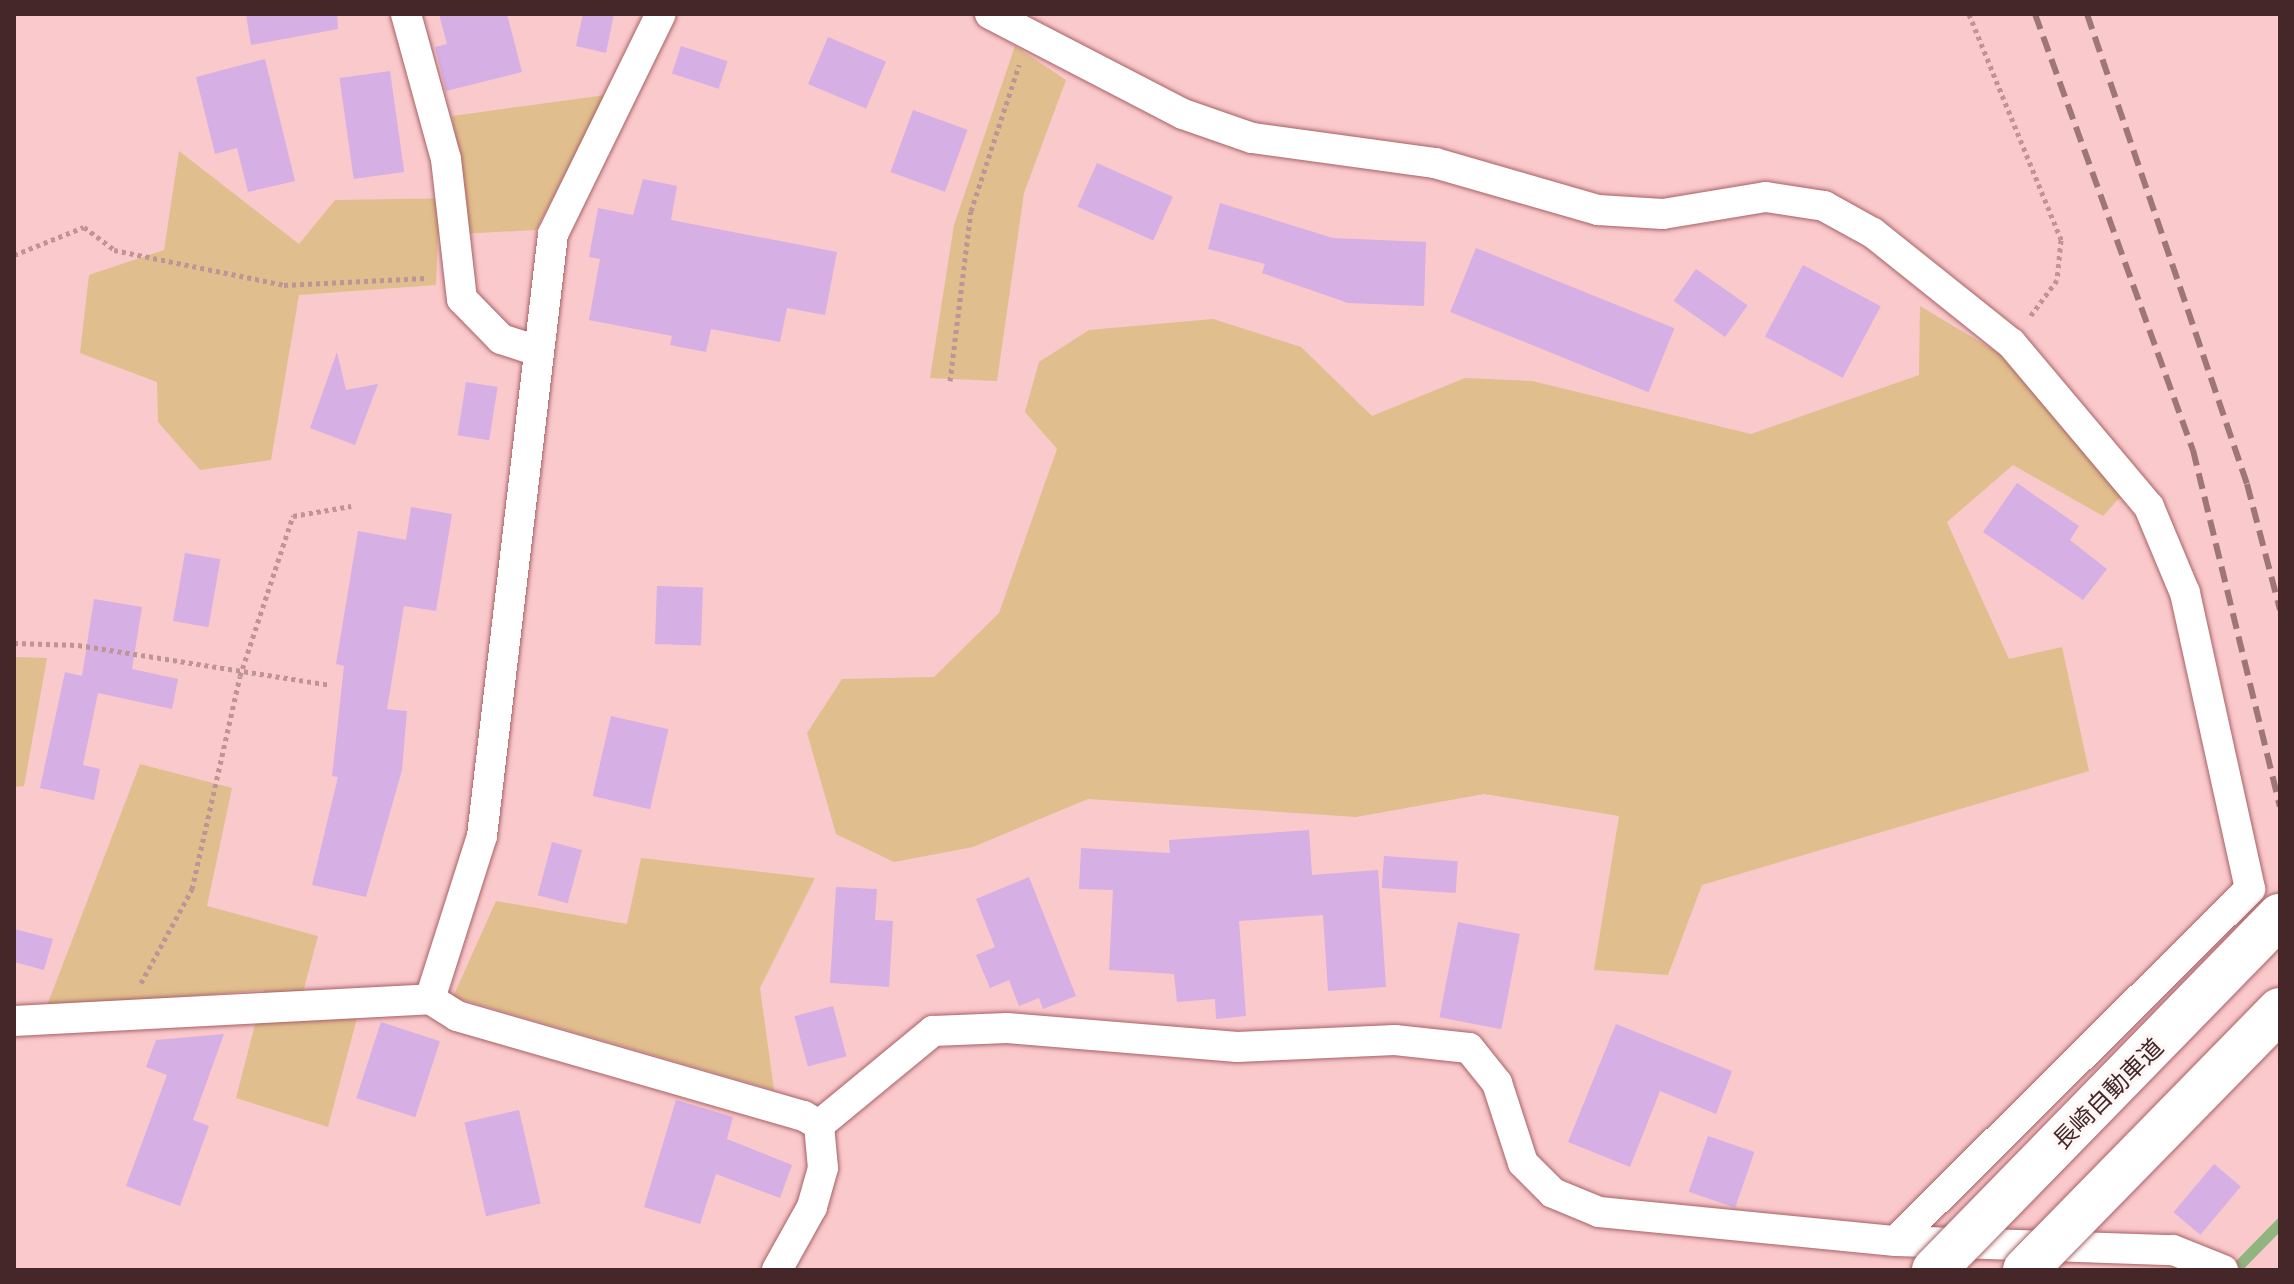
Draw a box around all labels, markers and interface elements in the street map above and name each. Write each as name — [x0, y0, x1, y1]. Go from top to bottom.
street label: 長崎自動車道 — [2047, 1033, 2169, 1155]

